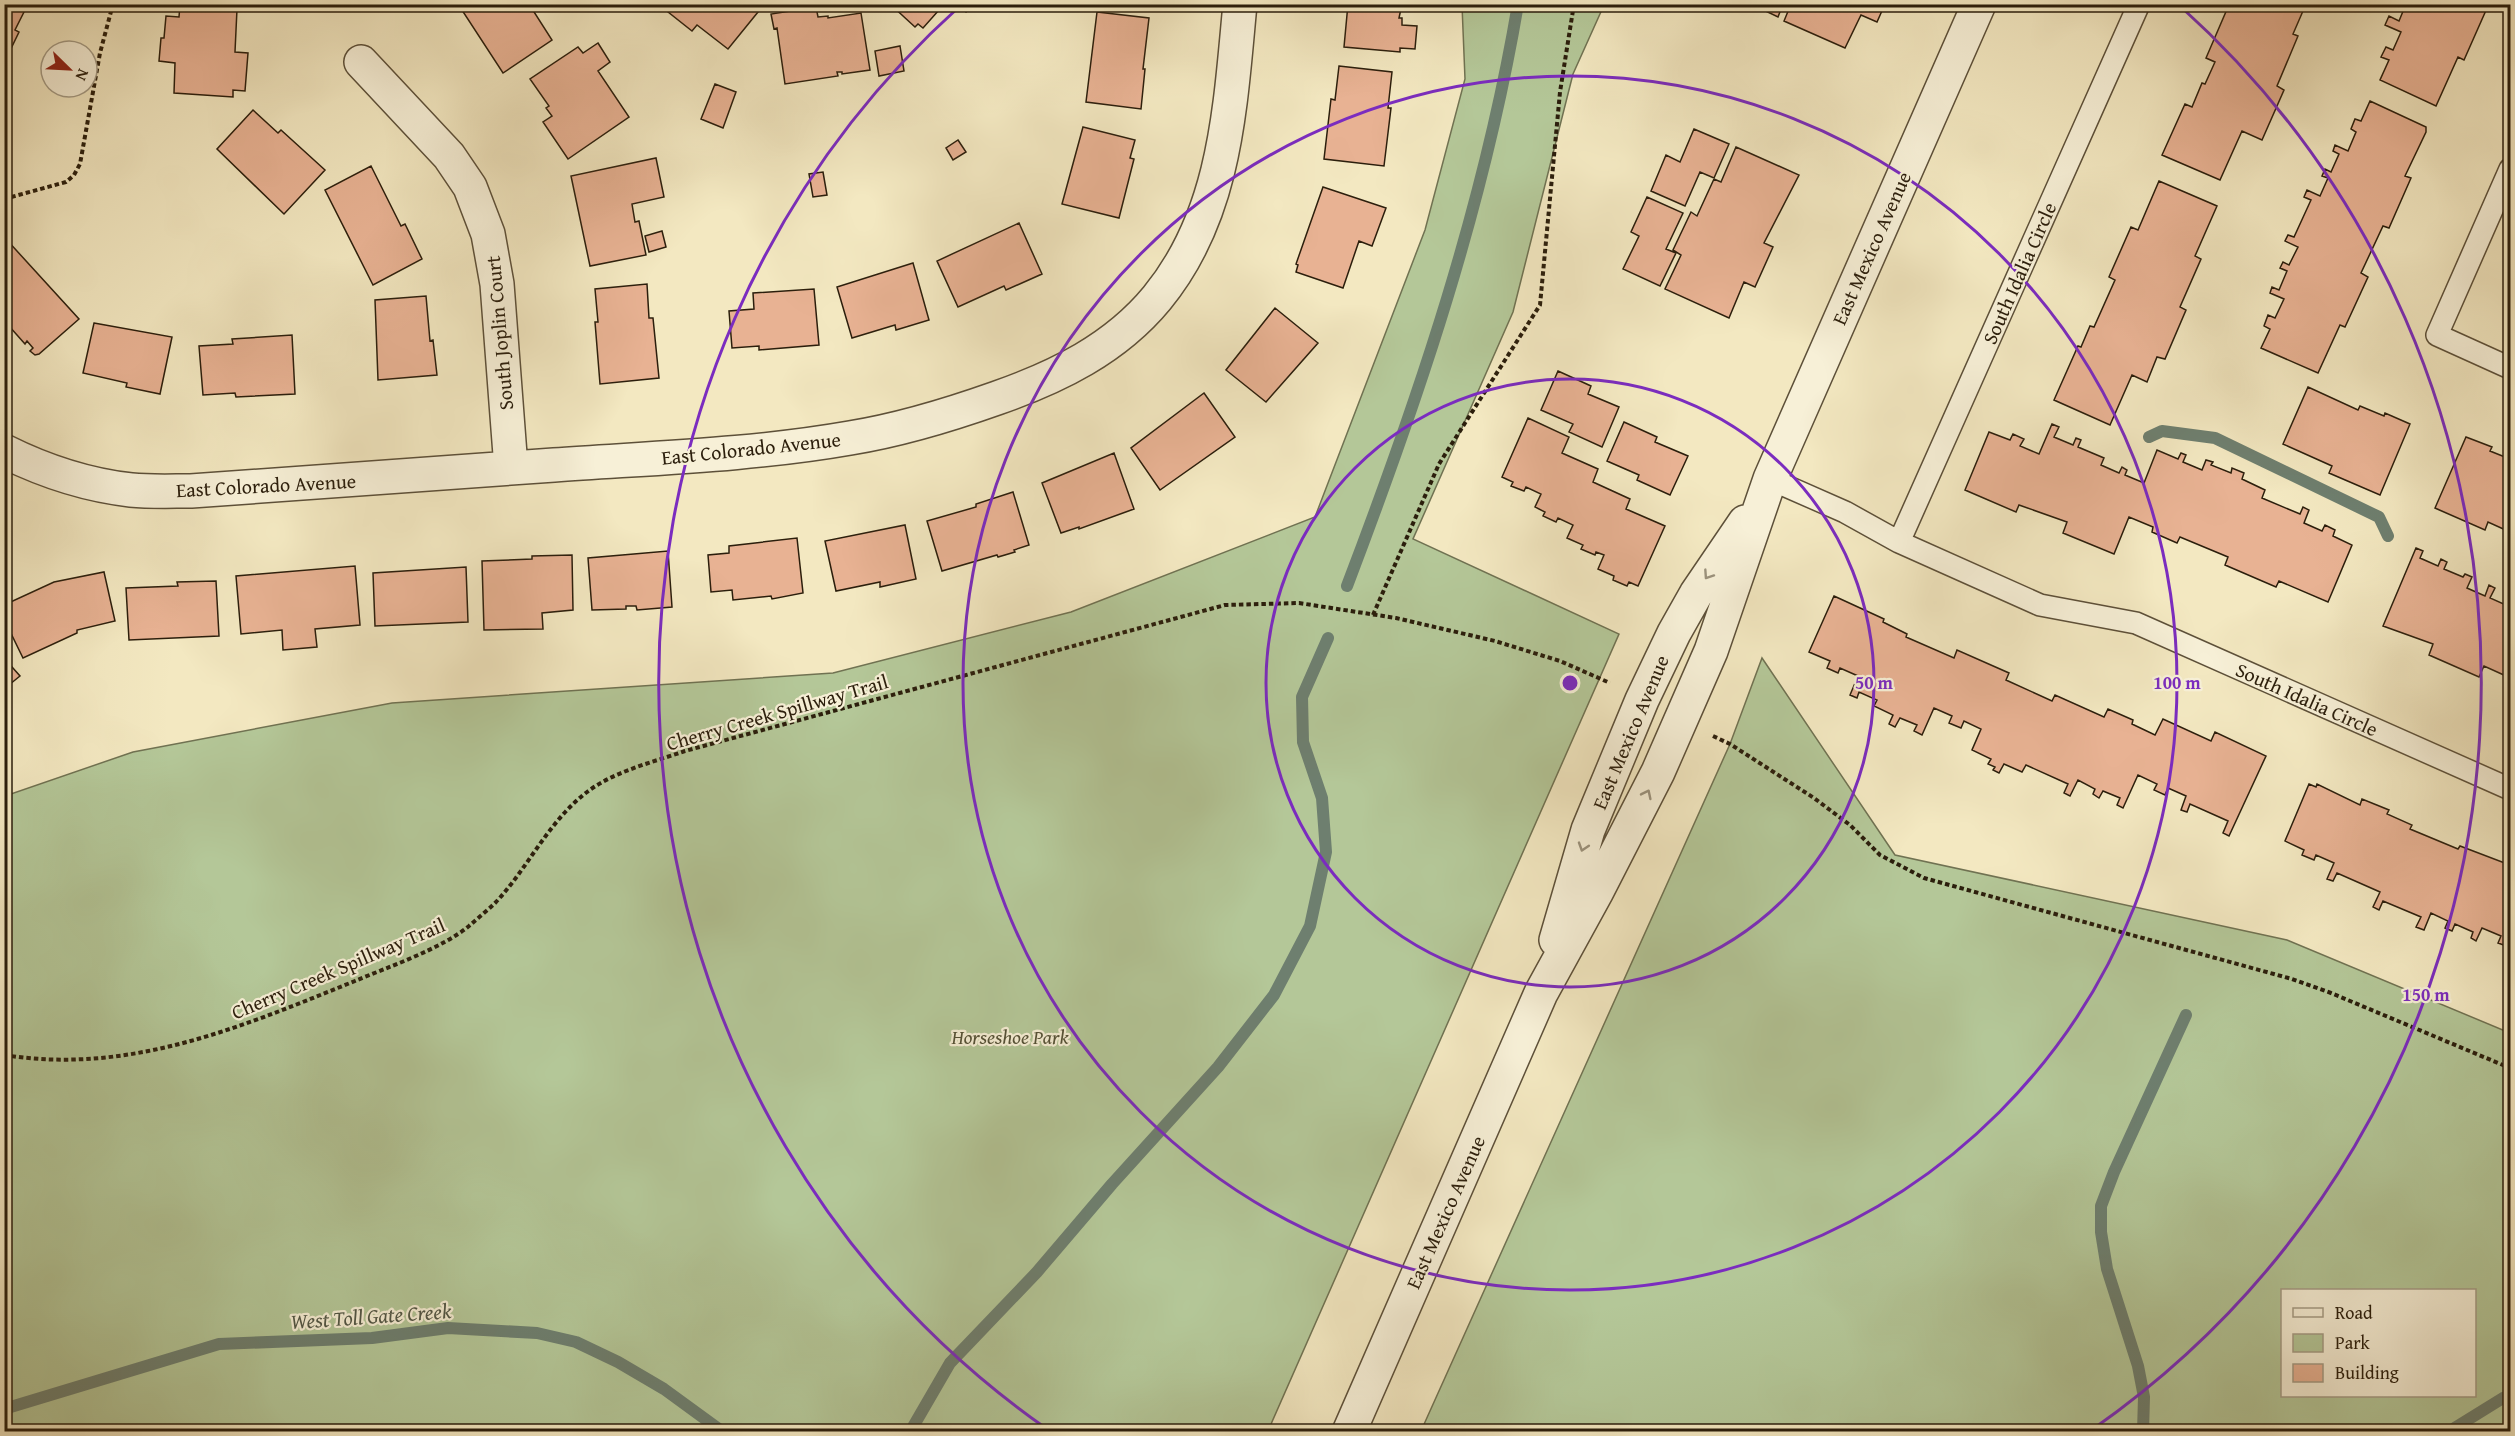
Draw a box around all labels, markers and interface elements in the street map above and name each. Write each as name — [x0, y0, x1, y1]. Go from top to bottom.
north arrow — [39, 39, 99, 99]
text: N — [69, 65, 96, 85]
street label: East Mexico Avenue — [1824, 167, 1918, 329]
street label: South Idalia Circle — [1975, 197, 2063, 349]
street label: South Joplin Court — [478, 255, 520, 411]
street label: East Colorado Avenue — [660, 424, 842, 472]
street label: East Colorado Avenue — [175, 466, 357, 504]
one-way arrow — [1704, 569, 1715, 580]
street label: East Mexico Avenue — [1584, 650, 1676, 814]
street label: South Idalia Circle — [2231, 655, 2383, 743]
street label: Cherry Creek Spillway Trail — [663, 666, 892, 758]
text: 50 m — [1855, 669, 1894, 696]
text: 100 m — [2153, 669, 2201, 696]
centre of rings — [1560, 673, 1580, 693]
one-way arrow — [1640, 789, 1651, 800]
one-way arrow — [1578, 841, 1590, 852]
street label: Cherry Creek Spillway Trail — [227, 910, 450, 1026]
text: 150 m — [2402, 981, 2450, 1008]
park label: Horseshoe Park — [950, 1022, 1069, 1051]
street label: East Mexico Avenue — [1398, 1131, 1492, 1293]
legend — [2281, 1289, 2476, 1397]
water label: West Toll Gate Creek — [290, 1295, 453, 1337]
text: Road — [2335, 1299, 2373, 1326]
text: Park — [2335, 1329, 2371, 1356]
text: Building — [2335, 1359, 2399, 1386]

